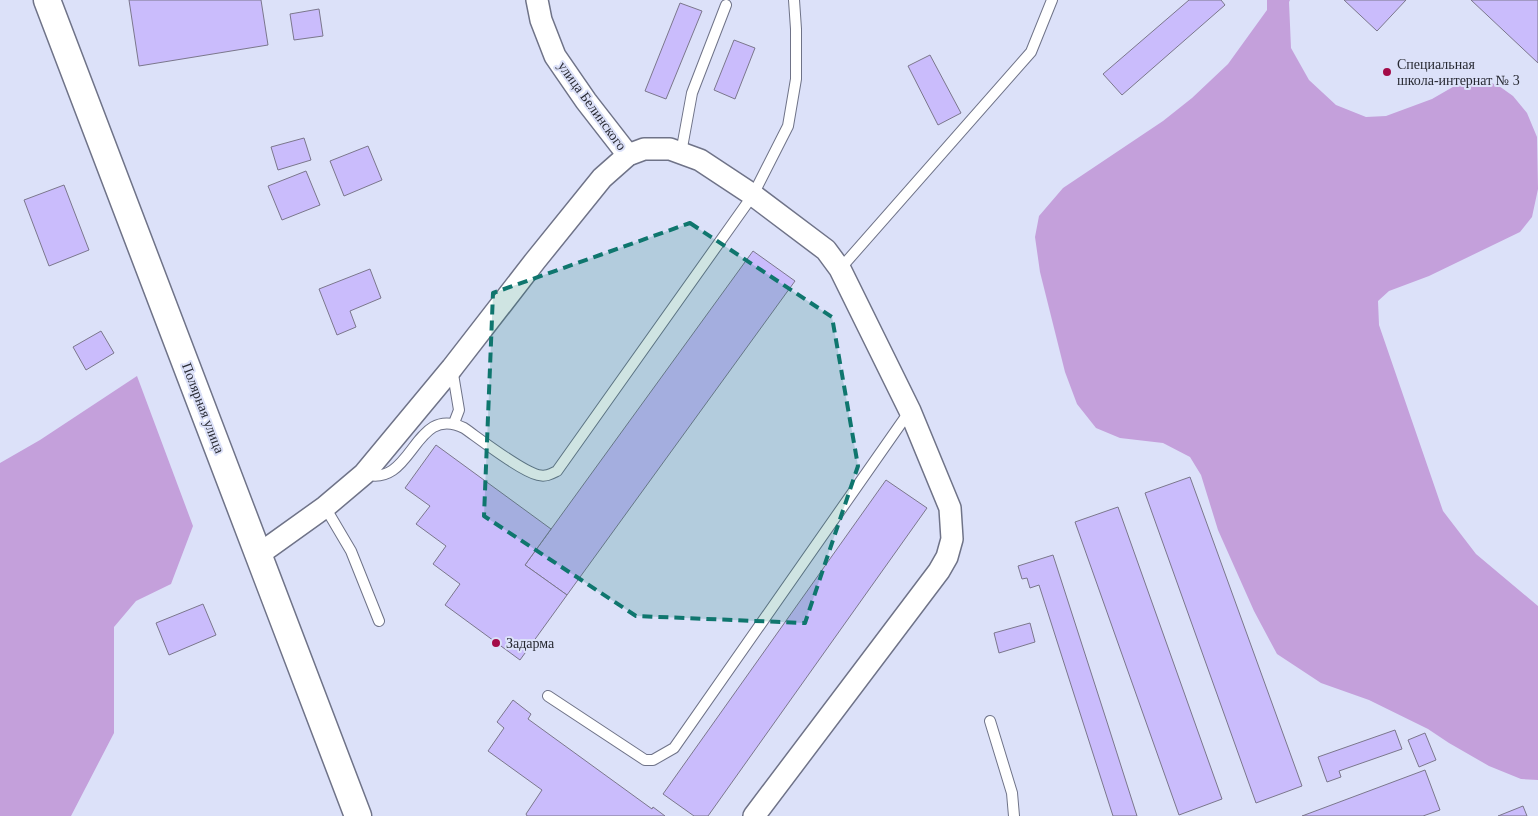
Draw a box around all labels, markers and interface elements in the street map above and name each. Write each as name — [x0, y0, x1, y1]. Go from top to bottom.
place label: Специальная школа-интернат № 3 — [1397, 57, 1520, 88]
street label: улица Белинского — [555, 59, 629, 153]
marker: Специальная школа-интернат № 3 — [1381, 66, 1393, 78]
street label: Полярная улица — [179, 361, 227, 456]
place label: Задарма — [506, 636, 555, 651]
marker: Задарма — [490, 637, 502, 649]

